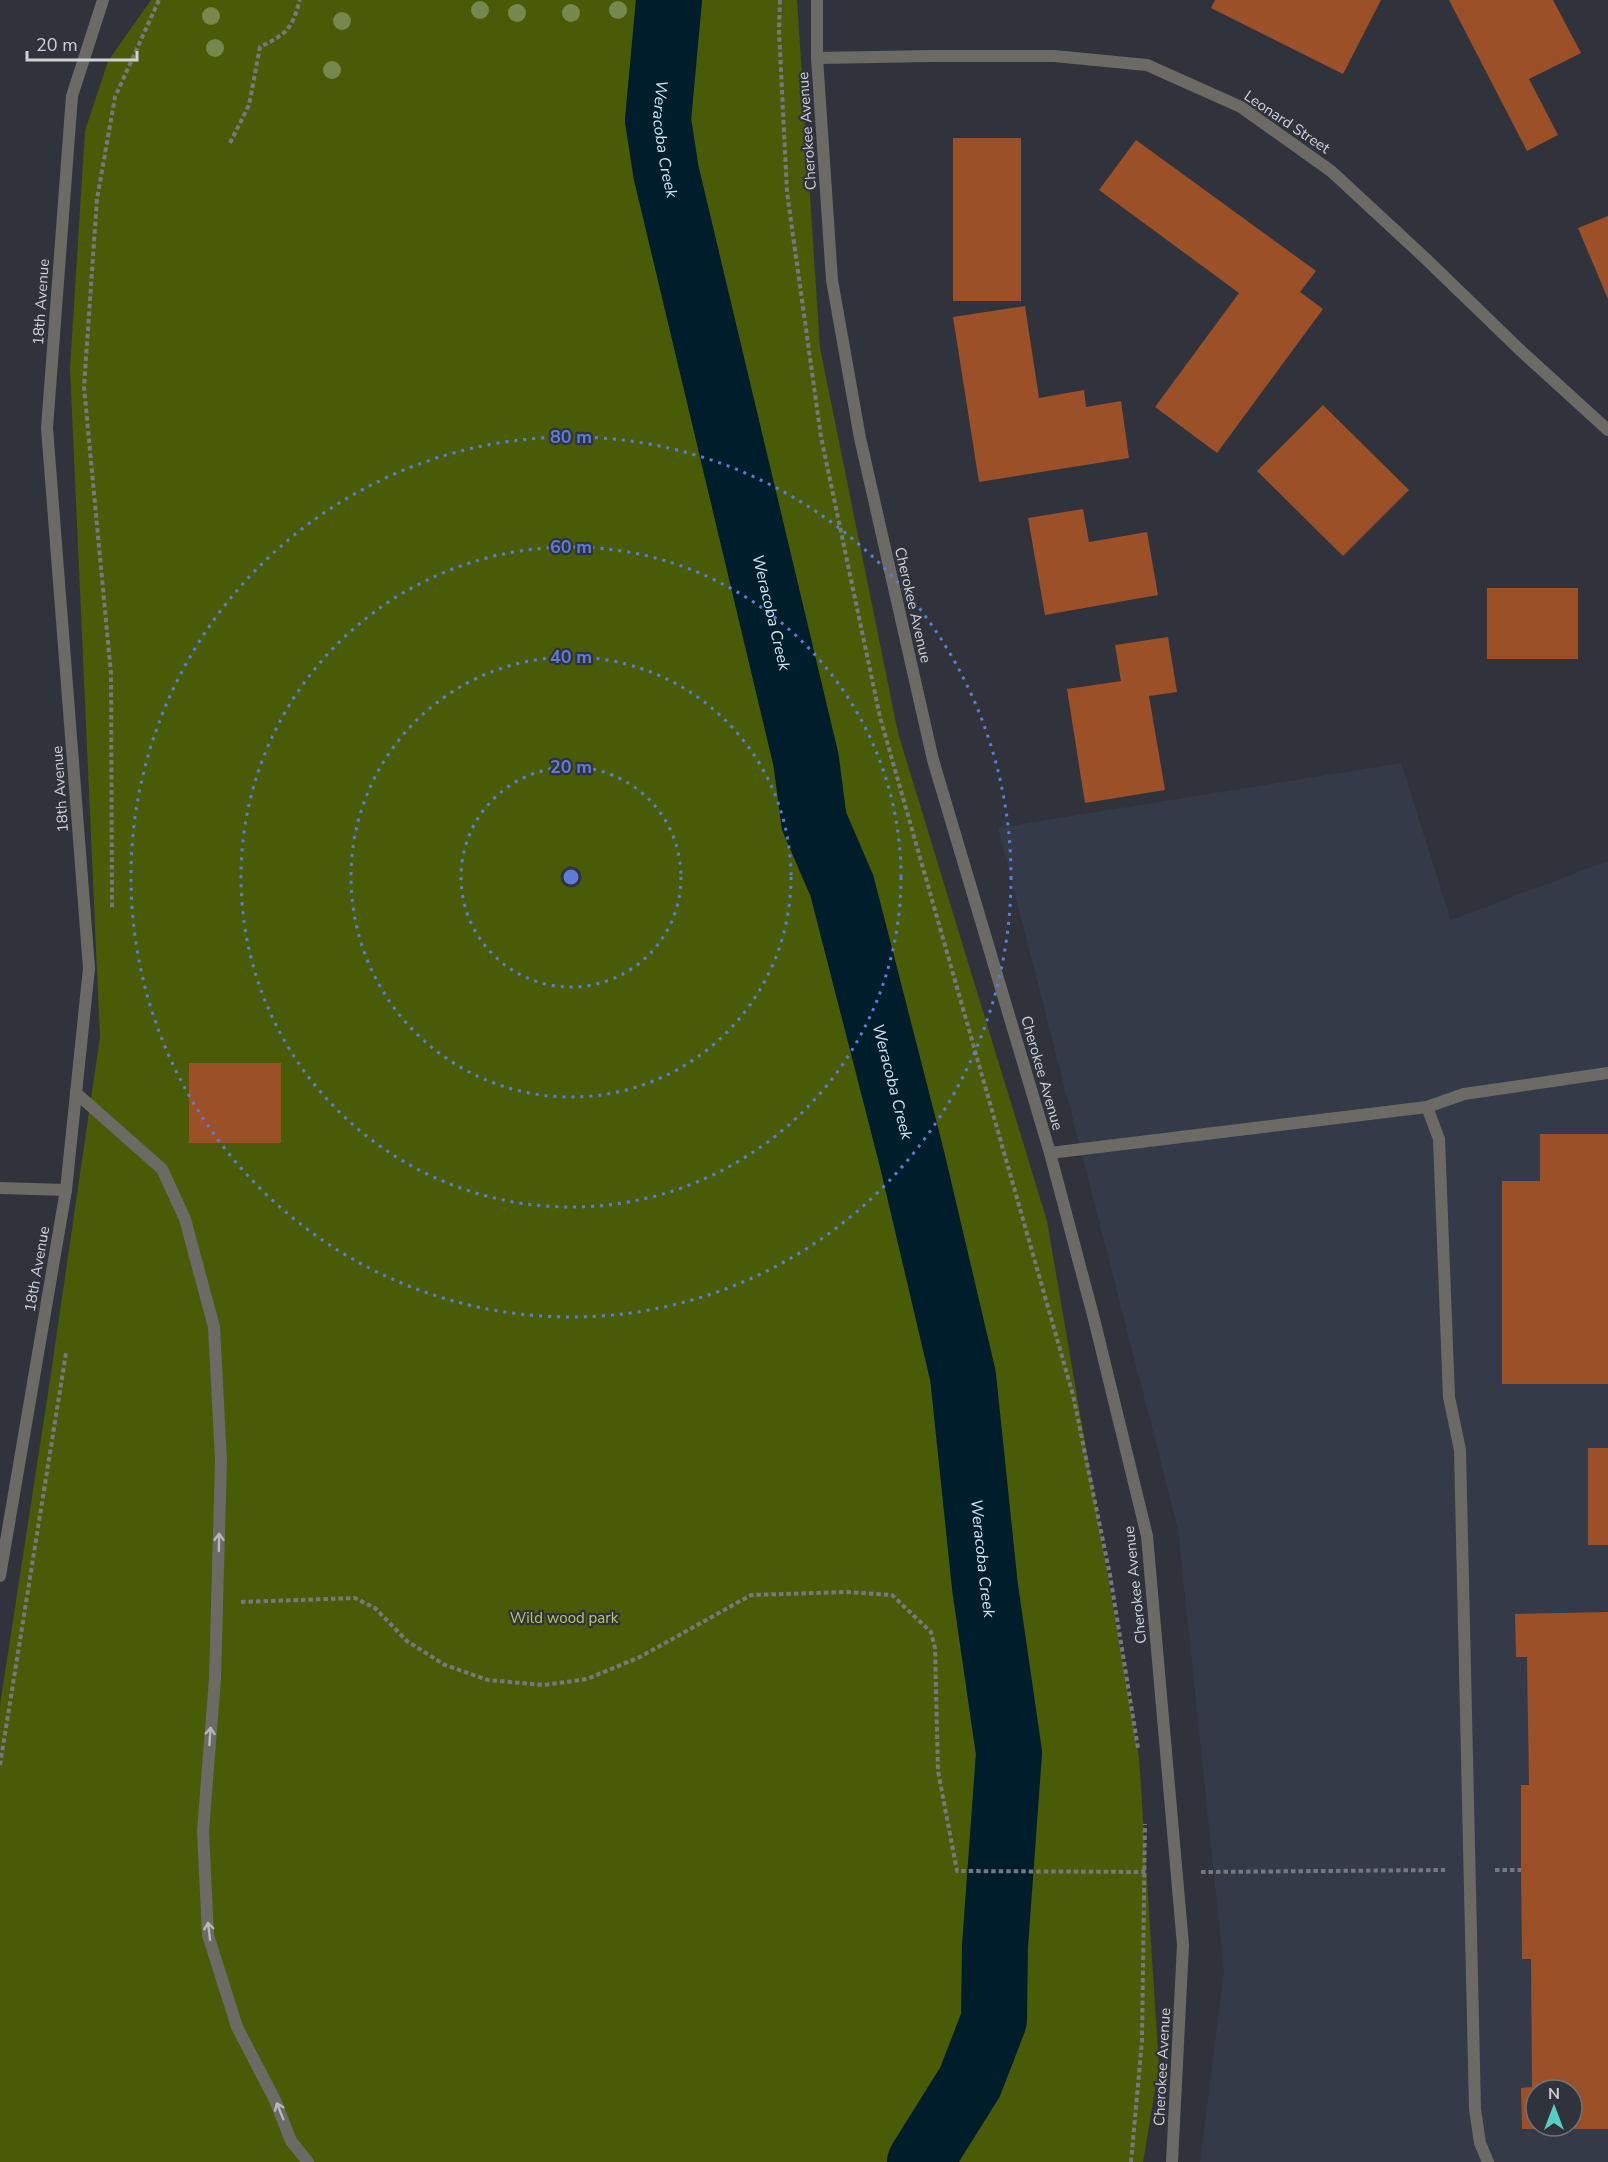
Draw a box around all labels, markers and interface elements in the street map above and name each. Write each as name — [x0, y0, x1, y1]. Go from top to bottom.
scale bar — [27, 24, 136, 62]
text: 20 m — [36, 33, 78, 57]
street label: Cherokee Avenue — [793, 71, 821, 191]
water label: Weracoba Creek — [647, 79, 683, 201]
street label: Leonard Street — [1240, 86, 1335, 159]
street label: 18th Avenue — [28, 258, 54, 346]
text: 80 m — [550, 425, 592, 449]
text: 60 m — [550, 535, 592, 559]
street label: Cherokee Avenue — [890, 545, 936, 665]
water label: Weracoba Creek — [746, 552, 796, 674]
text: 40 m — [550, 645, 592, 669]
street label: 18th Avenue — [47, 745, 73, 833]
text: 20 m — [550, 755, 592, 779]
centre of rings — [561, 867, 581, 887]
street label: Cherokee Avenue — [1016, 1013, 1068, 1133]
water label: Weracoba Creek — [867, 1021, 918, 1143]
street label: 18th Avenue — [20, 1225, 54, 1313]
water label: Weracoba Creek — [965, 1498, 1000, 1620]
street label: Cherokee Avenue — [1119, 1525, 1151, 1645]
one-way arrow — [213, 1532, 224, 1552]
park label: Wild wood park — [510, 1608, 619, 1628]
one-way arrow — [205, 1727, 216, 1747]
one-way arrow — [203, 1922, 214, 1941]
street label: Cherokee Avenue — [1149, 2007, 1175, 2127]
north arrow — [1524, 2078, 1584, 2138]
text: N — [1548, 2083, 1560, 2105]
one-way arrow — [274, 2103, 285, 2121]

